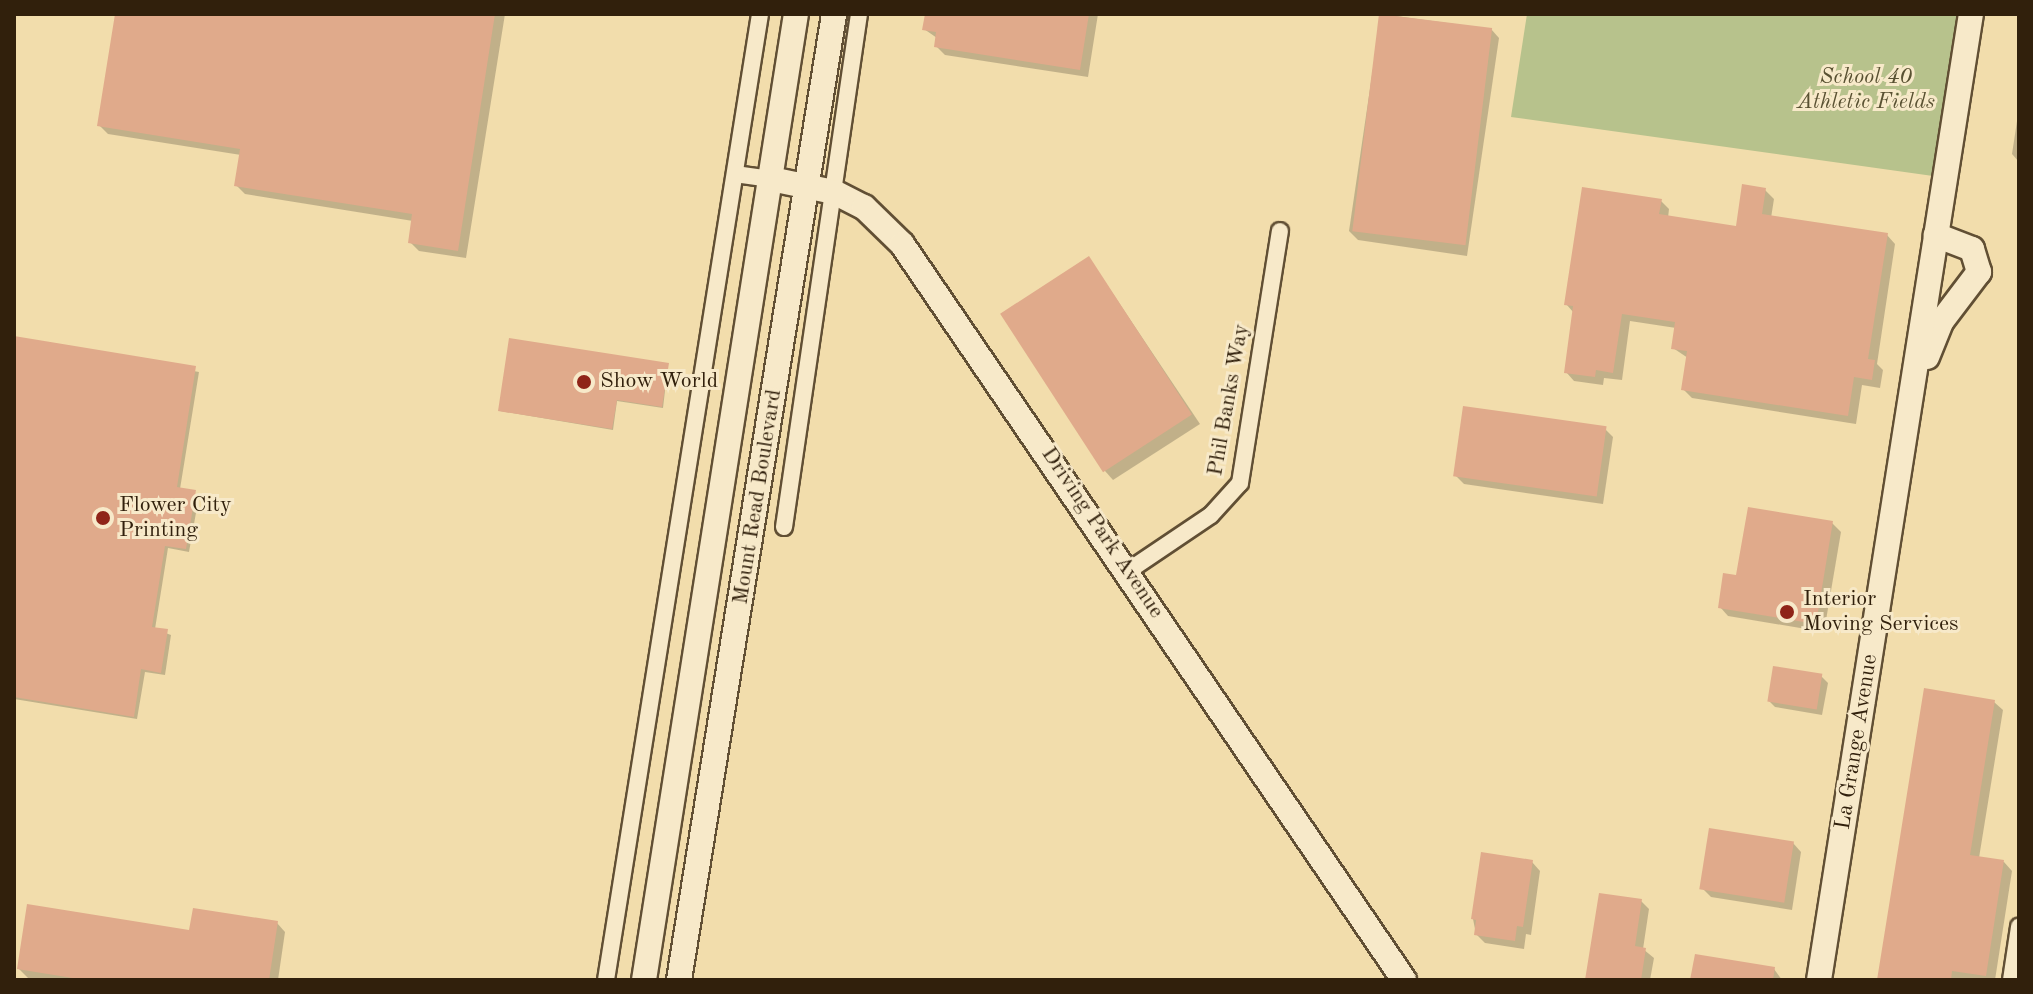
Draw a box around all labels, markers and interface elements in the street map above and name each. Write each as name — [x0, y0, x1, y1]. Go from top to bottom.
park label: School 40 Athletic Fields — [1797, 64, 1935, 116]
street label: Phil Banks Way — [1203, 322, 1255, 478]
place label: Show World — [600, 369, 718, 395]
marker: Show World — [575, 373, 593, 391]
street label: Mount Read Boulevard — [728, 388, 788, 606]
street label: Driving Park Avenue — [1035, 442, 1169, 624]
place label: Flower City Printing — [119, 492, 232, 544]
marker: Flower City Printing — [94, 509, 112, 527]
place label: Interior Moving Services — [1803, 586, 1959, 638]
marker: Interior Moving Services — [1778, 603, 1796, 621]
street label: La Grange Avenue — [1830, 652, 1884, 832]

